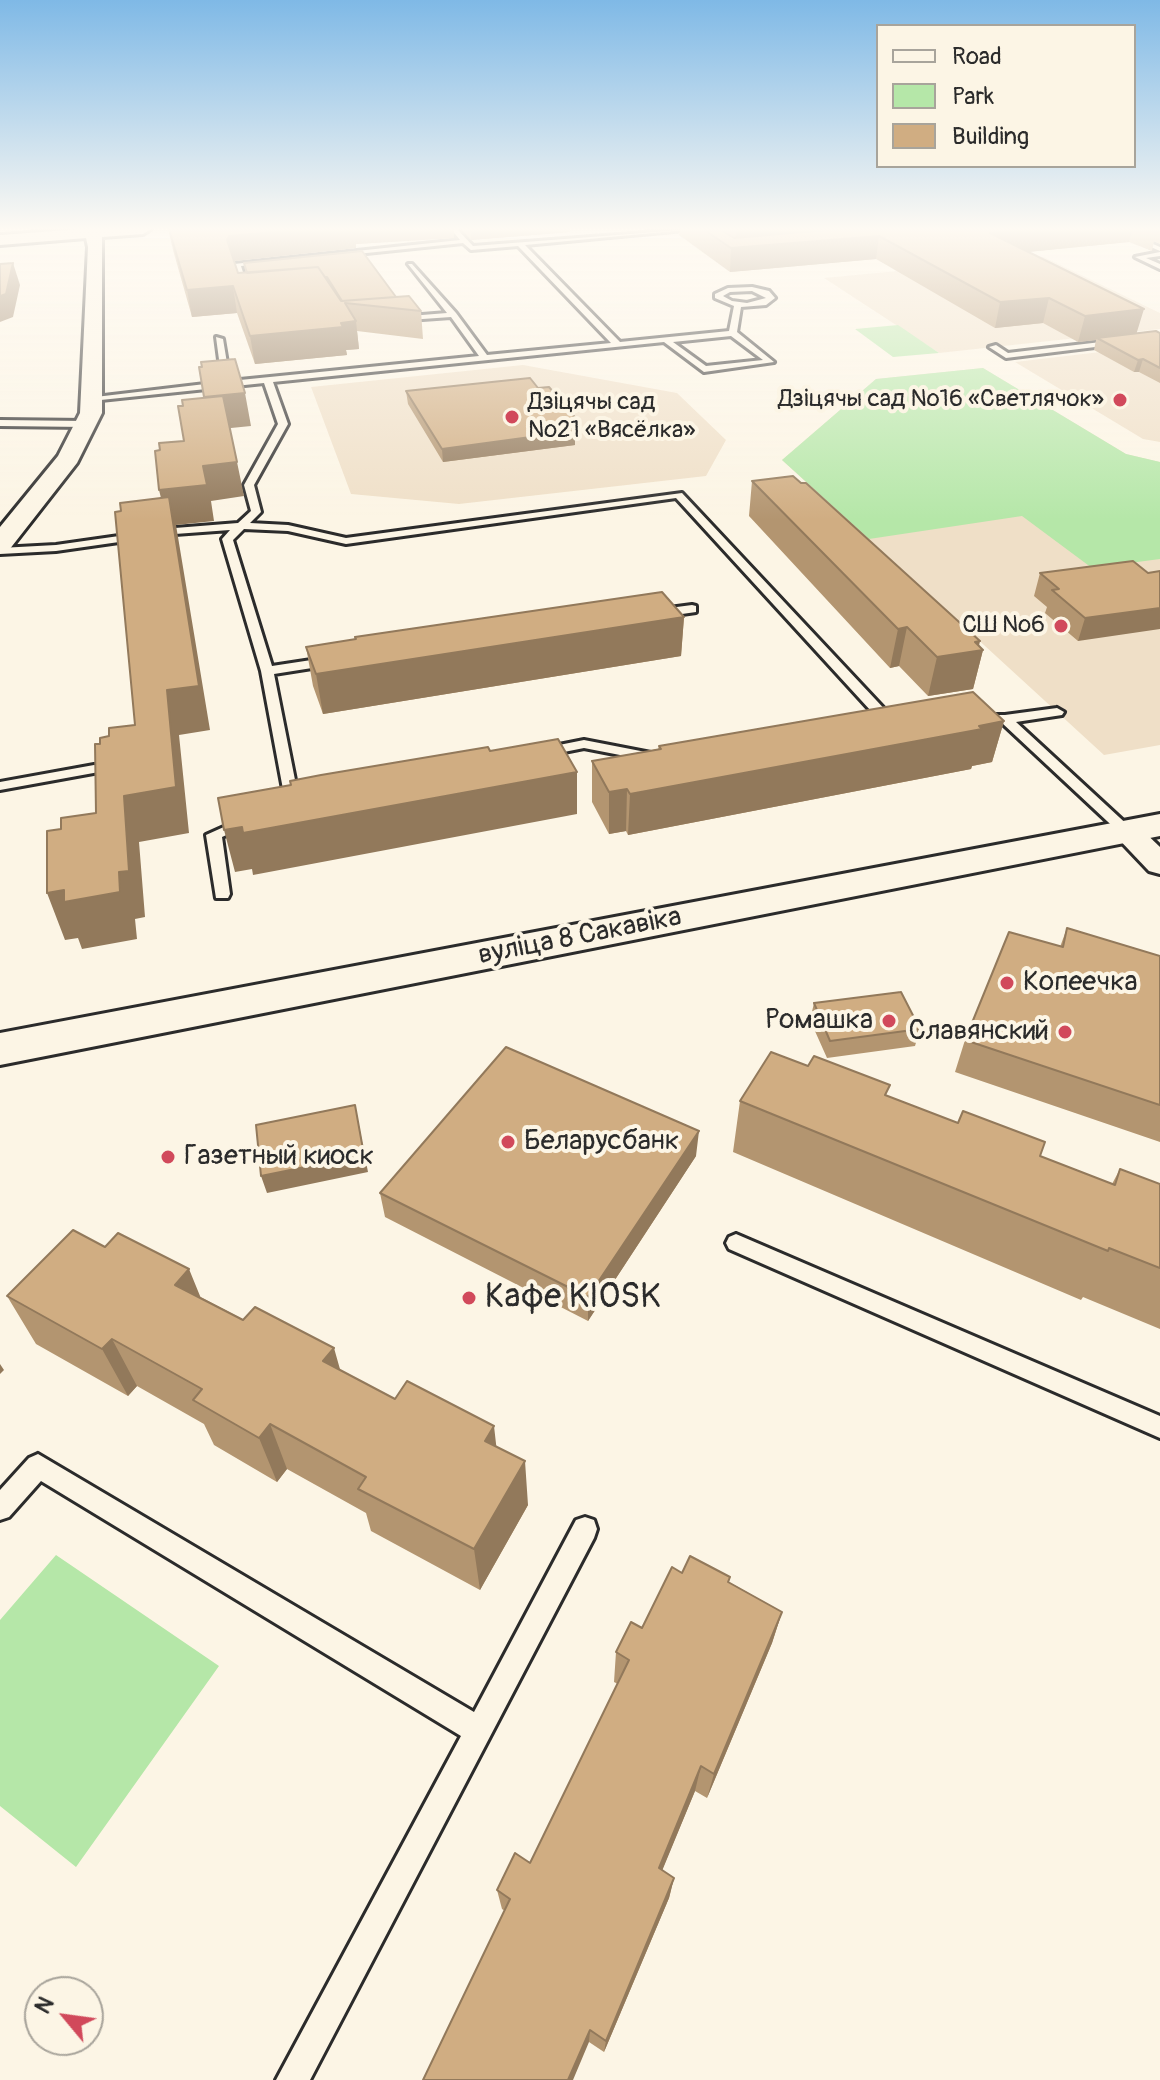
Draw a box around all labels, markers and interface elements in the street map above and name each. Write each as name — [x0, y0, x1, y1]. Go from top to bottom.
legend — [876, 24, 1136, 168]
text: Road — [952, 42, 1002, 71]
text: Park — [952, 82, 994, 111]
text: Building — [952, 122, 1029, 151]
place label: Дзіцячы сад №16 «Светлячок» — [778, 386, 1104, 414]
place label: Дзіцячы сад №21 «Вясёлка» — [528, 389, 695, 445]
marker: Дзіцячы сад №16 «Светлячок» — [1111, 391, 1129, 409]
marker: Дзіцячы сад №21 «Вясёлка» — [503, 408, 521, 426]
place label: СШ №6 — [962, 612, 1045, 640]
marker: СШ №6 — [1052, 617, 1070, 635]
street label: вуліца 8 Сакавіка — [476, 901, 684, 973]
place label: Копеечка — [1023, 966, 1138, 1000]
marker: Копеечка — [998, 974, 1016, 992]
place label: Ромашка — [765, 1004, 873, 1038]
marker: Ромашка — [880, 1012, 898, 1030]
place label: Славянский — [908, 1015, 1049, 1049]
marker: Славянский — [1056, 1023, 1074, 1041]
place label: Беларусбанк — [524, 1125, 679, 1159]
marker: Беларусбанк — [499, 1133, 517, 1151]
place label: Газетный киоск — [184, 1140, 374, 1174]
marker: Газетный киоск — [159, 1148, 177, 1166]
place label: Кафе KIOSK — [485, 1278, 661, 1318]
marker: Кафе KIOSK — [460, 1289, 478, 1307]
north arrow — [24, 1976, 104, 2056]
text: N — [29, 1992, 61, 2019]

